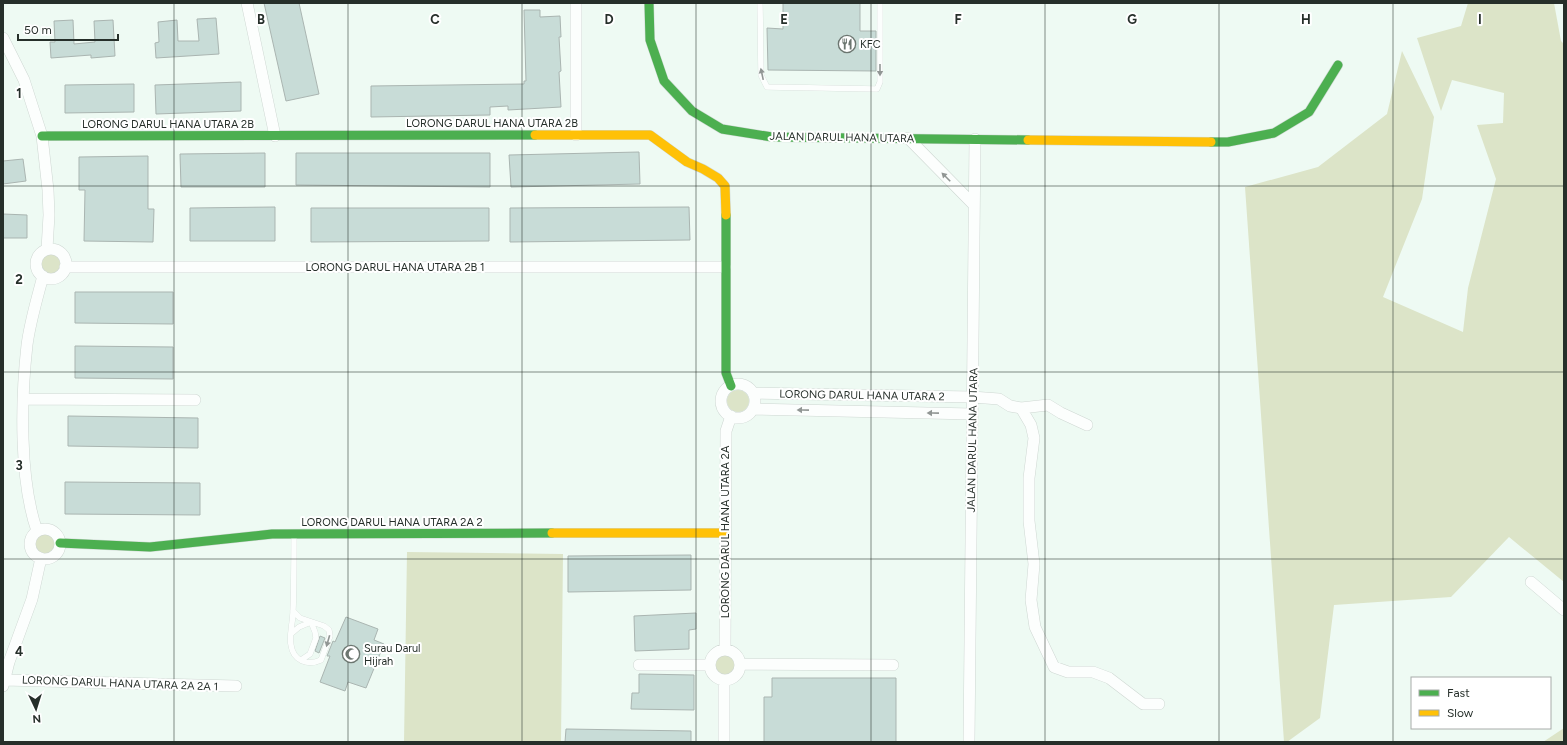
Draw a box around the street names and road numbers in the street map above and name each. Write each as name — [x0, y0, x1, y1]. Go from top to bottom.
street label: LORONG DARUL HANA UTARA 2B — [406, 117, 578, 130]
street label: LORONG DARUL HANA UTARA 2B — [82, 118, 254, 131]
street label: JALAN DARUL HANA UTARA — [769, 130, 915, 145]
street label: LORONG DARUL HANA UTARA 2B 1 — [305, 261, 485, 274]
street label: JALAN DARUL HANA UTARA — [965, 367, 980, 513]
street label: LORONG DARUL HANA UTARA 2 — [779, 388, 945, 403]
street label: LORONG DARUL HANA UTARA 2A — [719, 445, 732, 618]
street label: LORONG DARUL HANA UTARA 2A 2 — [301, 516, 483, 529]
street label: LORONG DARUL HANA UTARA 2A 2A 1 — [22, 674, 218, 693]

